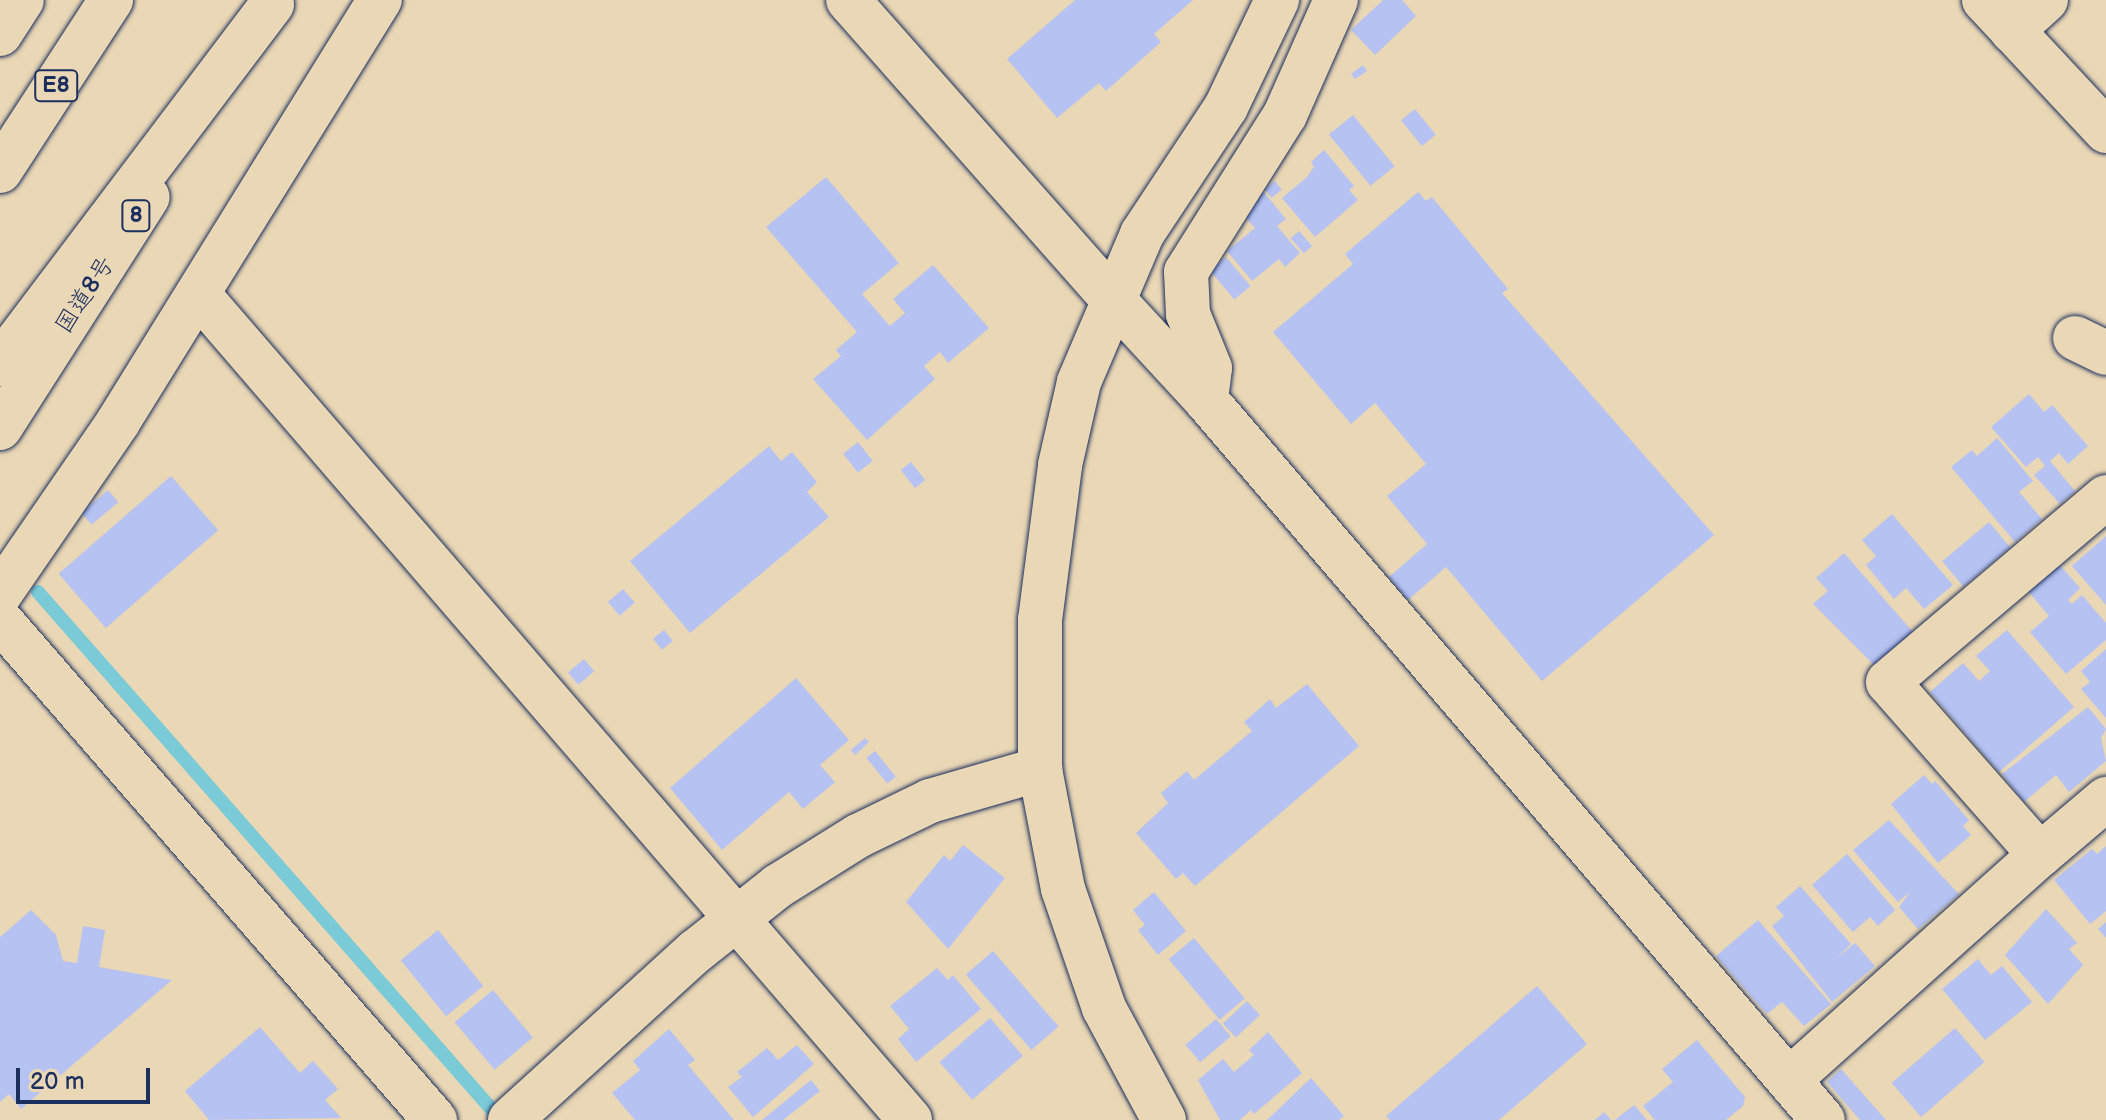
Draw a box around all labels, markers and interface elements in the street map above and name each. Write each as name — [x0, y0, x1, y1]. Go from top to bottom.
road number: E8 — [34, 68, 78, 104]
road number: 8 — [120, 198, 152, 234]
street label: 国道8号 — [50, 251, 120, 339]
scale bar — [20, 1052, 154, 1102]
text: 20 m — [30, 1067, 85, 1096]

